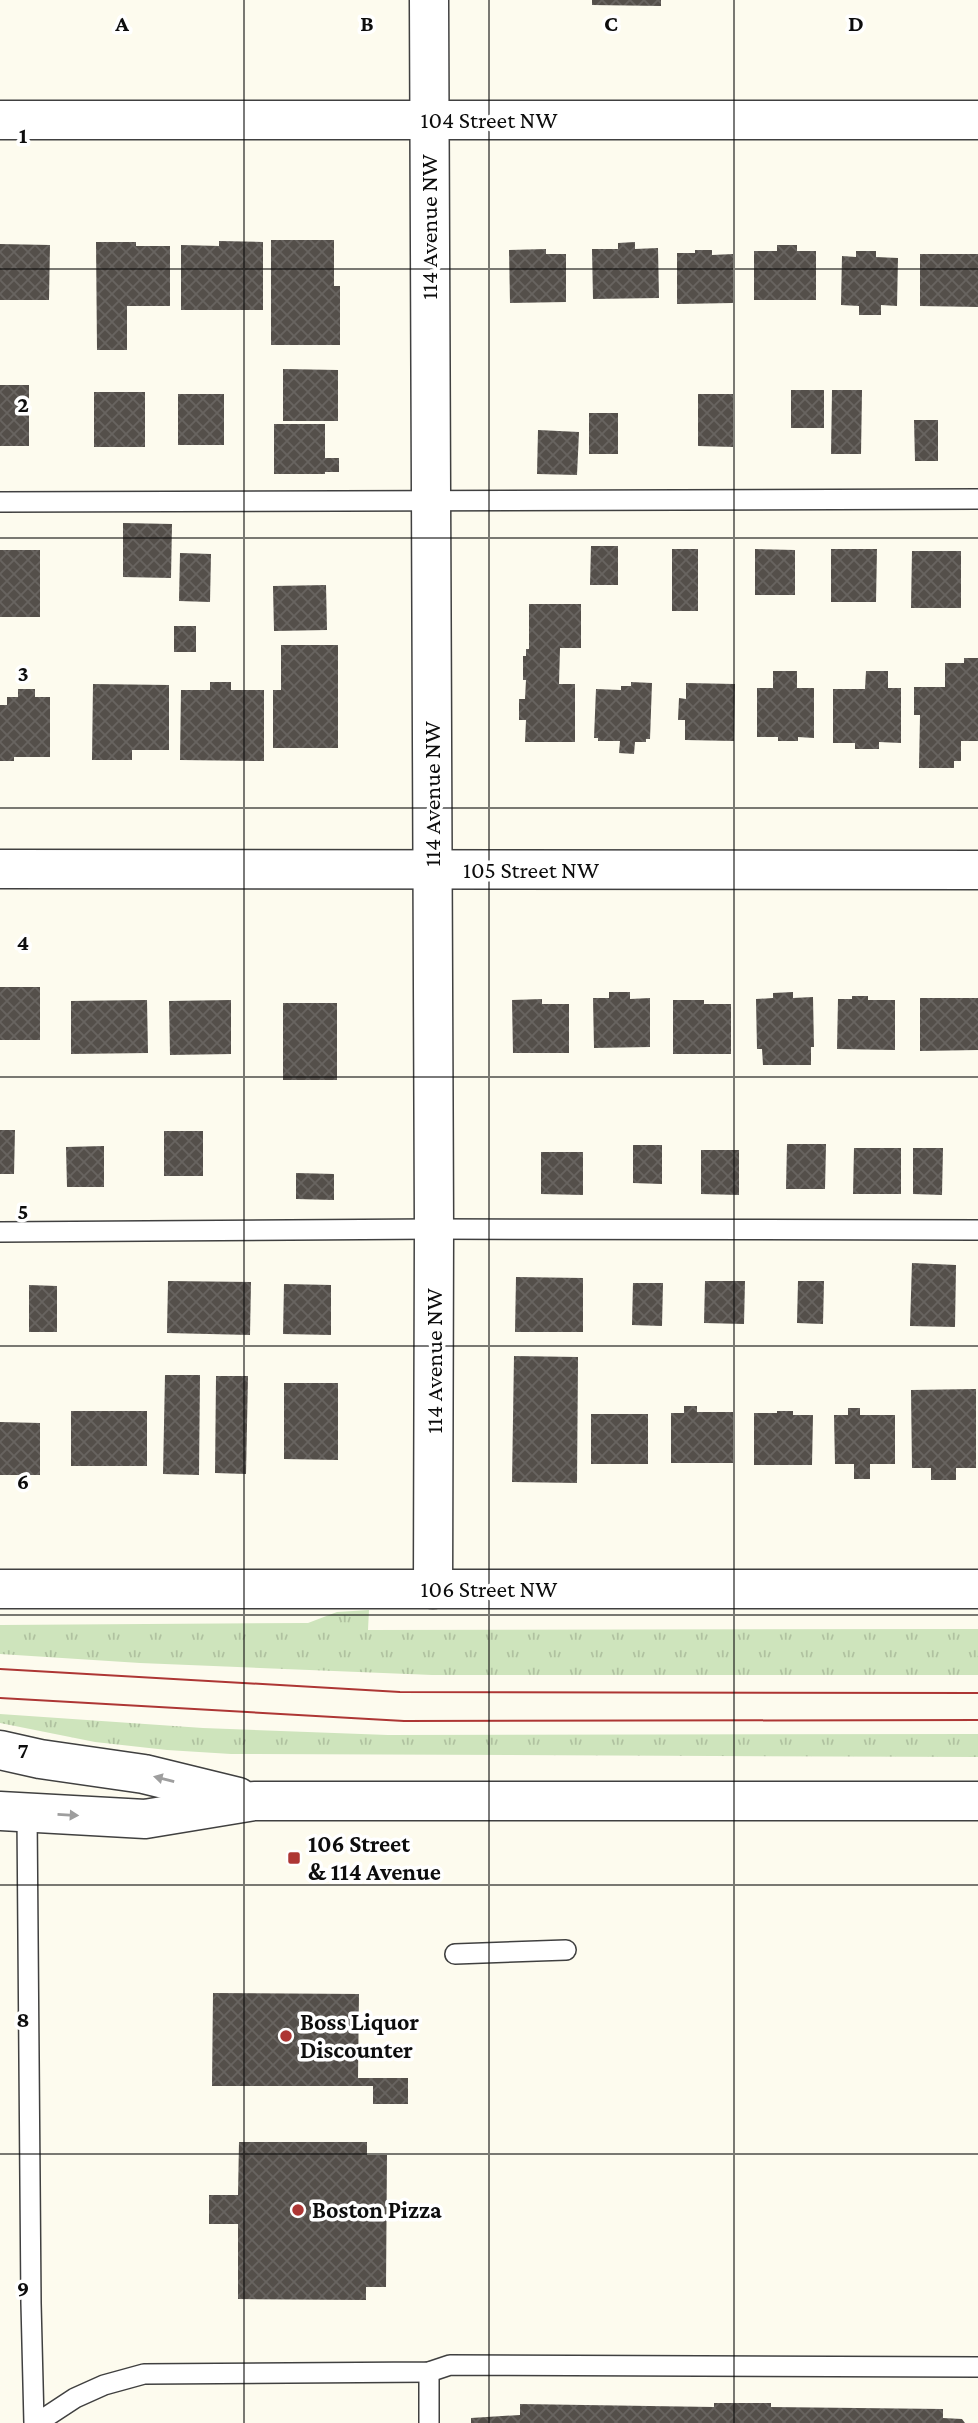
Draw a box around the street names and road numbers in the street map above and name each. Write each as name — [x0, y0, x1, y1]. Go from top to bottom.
street label: 104 Street NW — [421, 106, 557, 133]
street label: 114 Avenue NW — [415, 154, 442, 300]
street label: 114 Avenue NW — [418, 721, 445, 867]
street label: 105 Street NW — [463, 856, 599, 883]
street label: 114 Avenue NW — [420, 1288, 447, 1434]
street label: 106 Street NW — [421, 1575, 557, 1602]

